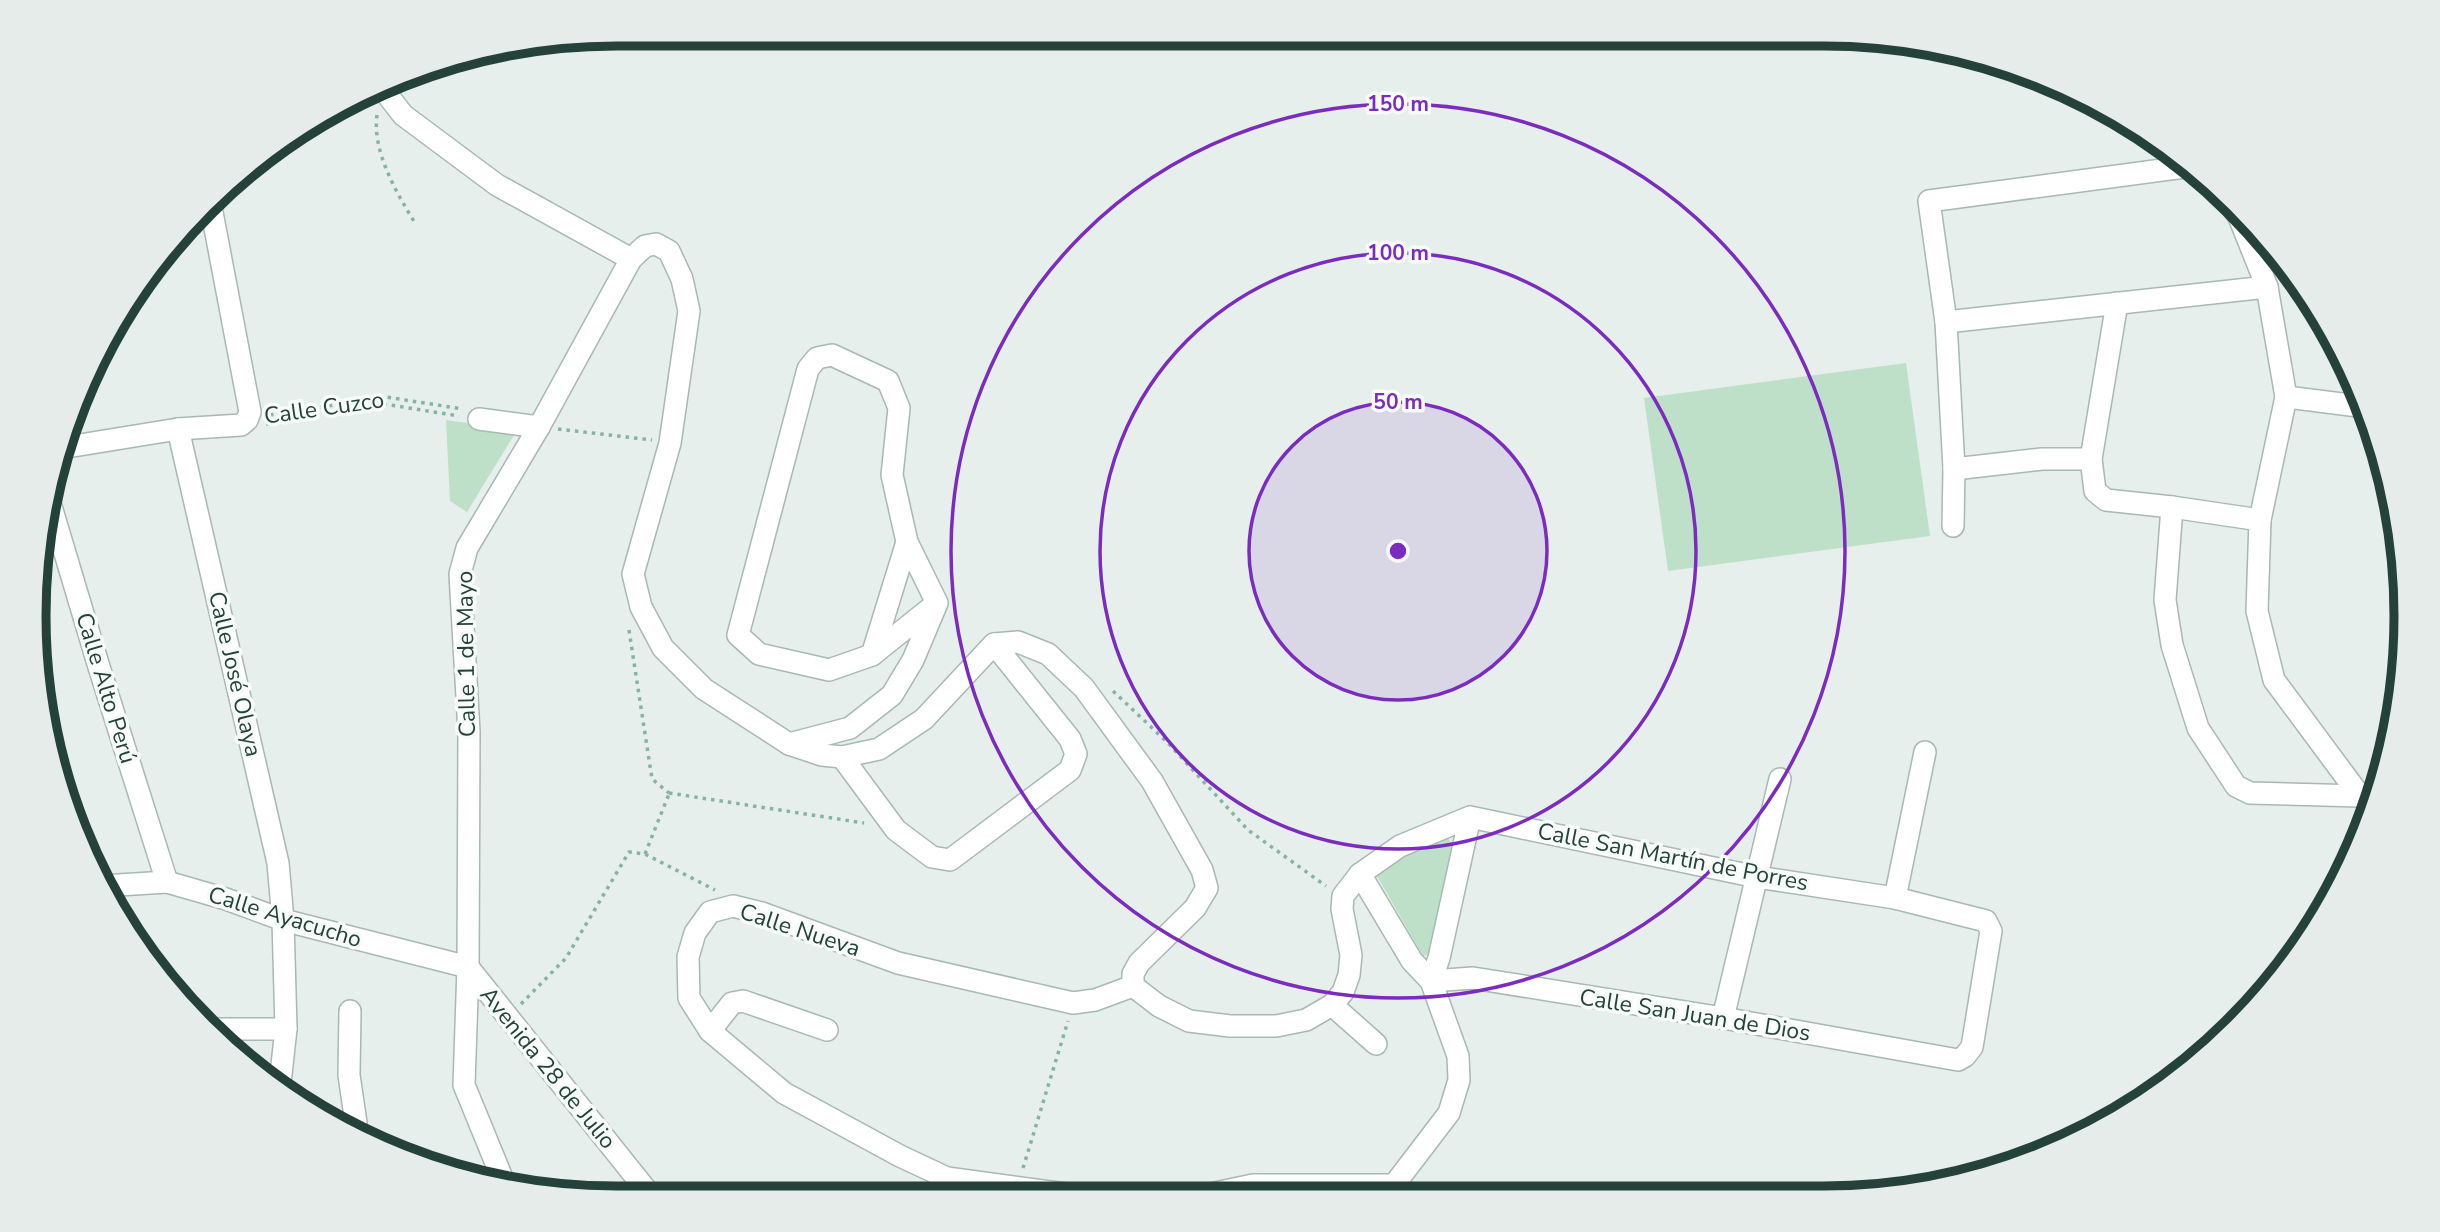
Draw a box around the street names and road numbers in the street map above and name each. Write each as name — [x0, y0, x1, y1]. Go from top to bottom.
street label: Calle Cuzco — [262, 384, 386, 432]
street label: Calle 1 de Mayo — [449, 571, 483, 737]
street label: Calle José Olaya — [201, 588, 269, 760]
street label: Calle Alto Perú — [68, 609, 144, 767]
street label: Calle San Martín de Porres — [1535, 816, 1811, 898]
street label: Calle Ayacucho — [204, 879, 366, 955]
street label: Calle Nueva — [736, 896, 864, 964]
street label: Avenida 28 de Julio — [473, 980, 623, 1156]
street label: Calle San Juan de Dios — [1577, 981, 1813, 1049]

